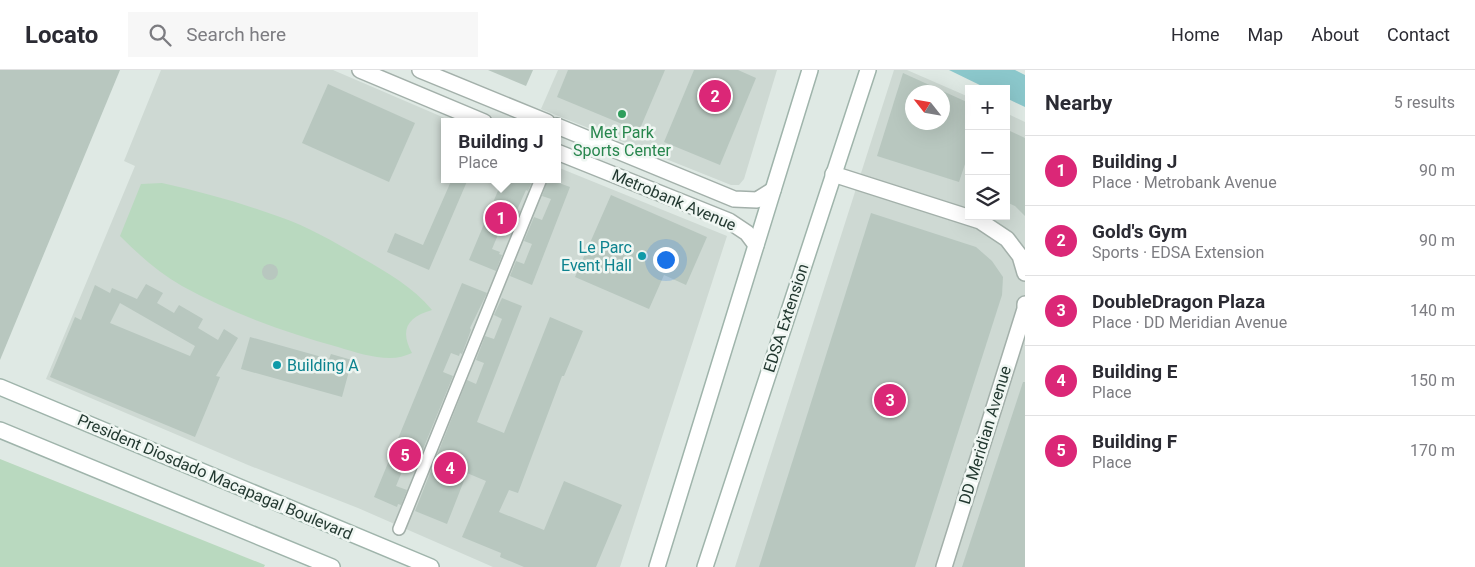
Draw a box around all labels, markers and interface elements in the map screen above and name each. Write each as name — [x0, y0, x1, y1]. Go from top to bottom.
search box — [128, 12, 478, 57]
text: Locato — [25, 21, 98, 49]
icon: search — [146, 21, 174, 49]
text: Search here — [186, 23, 286, 46]
text: Home — [1171, 24, 1220, 45]
text: Map — [1248, 24, 1283, 45]
text: About — [1311, 24, 1359, 45]
text: Contact — [1387, 24, 1450, 45]
pin: 2 — [699, 77, 731, 115]
north arrow — [905, 85, 950, 130]
map controls — [965, 85, 1010, 220]
button: + — [965, 85, 1010, 130]
text: Nearby — [1045, 91, 1112, 115]
text: 5 results — [1394, 93, 1455, 112]
marker: Met Park Sports Center — [616, 108, 628, 120]
popup — [441, 118, 561, 183]
place label: Met Park Sports Center — [573, 123, 671, 160]
text: Building J — [458, 130, 544, 153]
button: − — [965, 130, 1010, 175]
text: Building J — [1092, 150, 1177, 173]
text: Place — [458, 153, 498, 172]
text: 1 — [1056, 161, 1066, 180]
text: 90 m — [1419, 161, 1455, 180]
street label: Metrobank Avenue — [609, 165, 739, 235]
text: Place · Metrobank Avenue — [1092, 173, 1277, 192]
button: layers — [965, 175, 1010, 220]
pin: 1 — [485, 199, 517, 237]
text: Gold's Gym — [1092, 220, 1187, 243]
text: 2 — [1056, 231, 1066, 250]
text: 90 m — [1419, 231, 1455, 250]
place label: Le Parc Event Hall — [561, 238, 632, 275]
text: Sports · EDSA Extension — [1092, 243, 1264, 262]
your location — [653, 247, 679, 273]
marker: Le Parc Event Hall — [636, 250, 648, 262]
street label: EDSA Extension — [759, 261, 813, 375]
text: DoubleDragon Plaza — [1092, 290, 1265, 313]
text: 3 — [1056, 301, 1066, 320]
text: 140 m — [1410, 301, 1455, 320]
text: Place · DD Meridian Avenue — [1092, 313, 1287, 332]
place label: Building A — [287, 356, 359, 375]
marker: Building A — [271, 359, 283, 371]
text: Building E — [1092, 360, 1177, 383]
street label: DD Meridian Avenue — [955, 364, 1015, 506]
text: 4 — [1056, 371, 1066, 390]
text: 150 m — [1410, 371, 1455, 390]
pin: 3 — [874, 381, 906, 419]
text: Place — [1092, 383, 1132, 402]
street label: President Diosdado Macapagal Boulevard — [75, 410, 355, 544]
text: Building F — [1092, 430, 1177, 453]
pin: 5 — [389, 436, 421, 474]
text: 5 — [1056, 441, 1066, 460]
text: 170 m — [1410, 441, 1455, 460]
pin: 4 — [434, 449, 466, 487]
text: Place — [1092, 453, 1132, 472]

